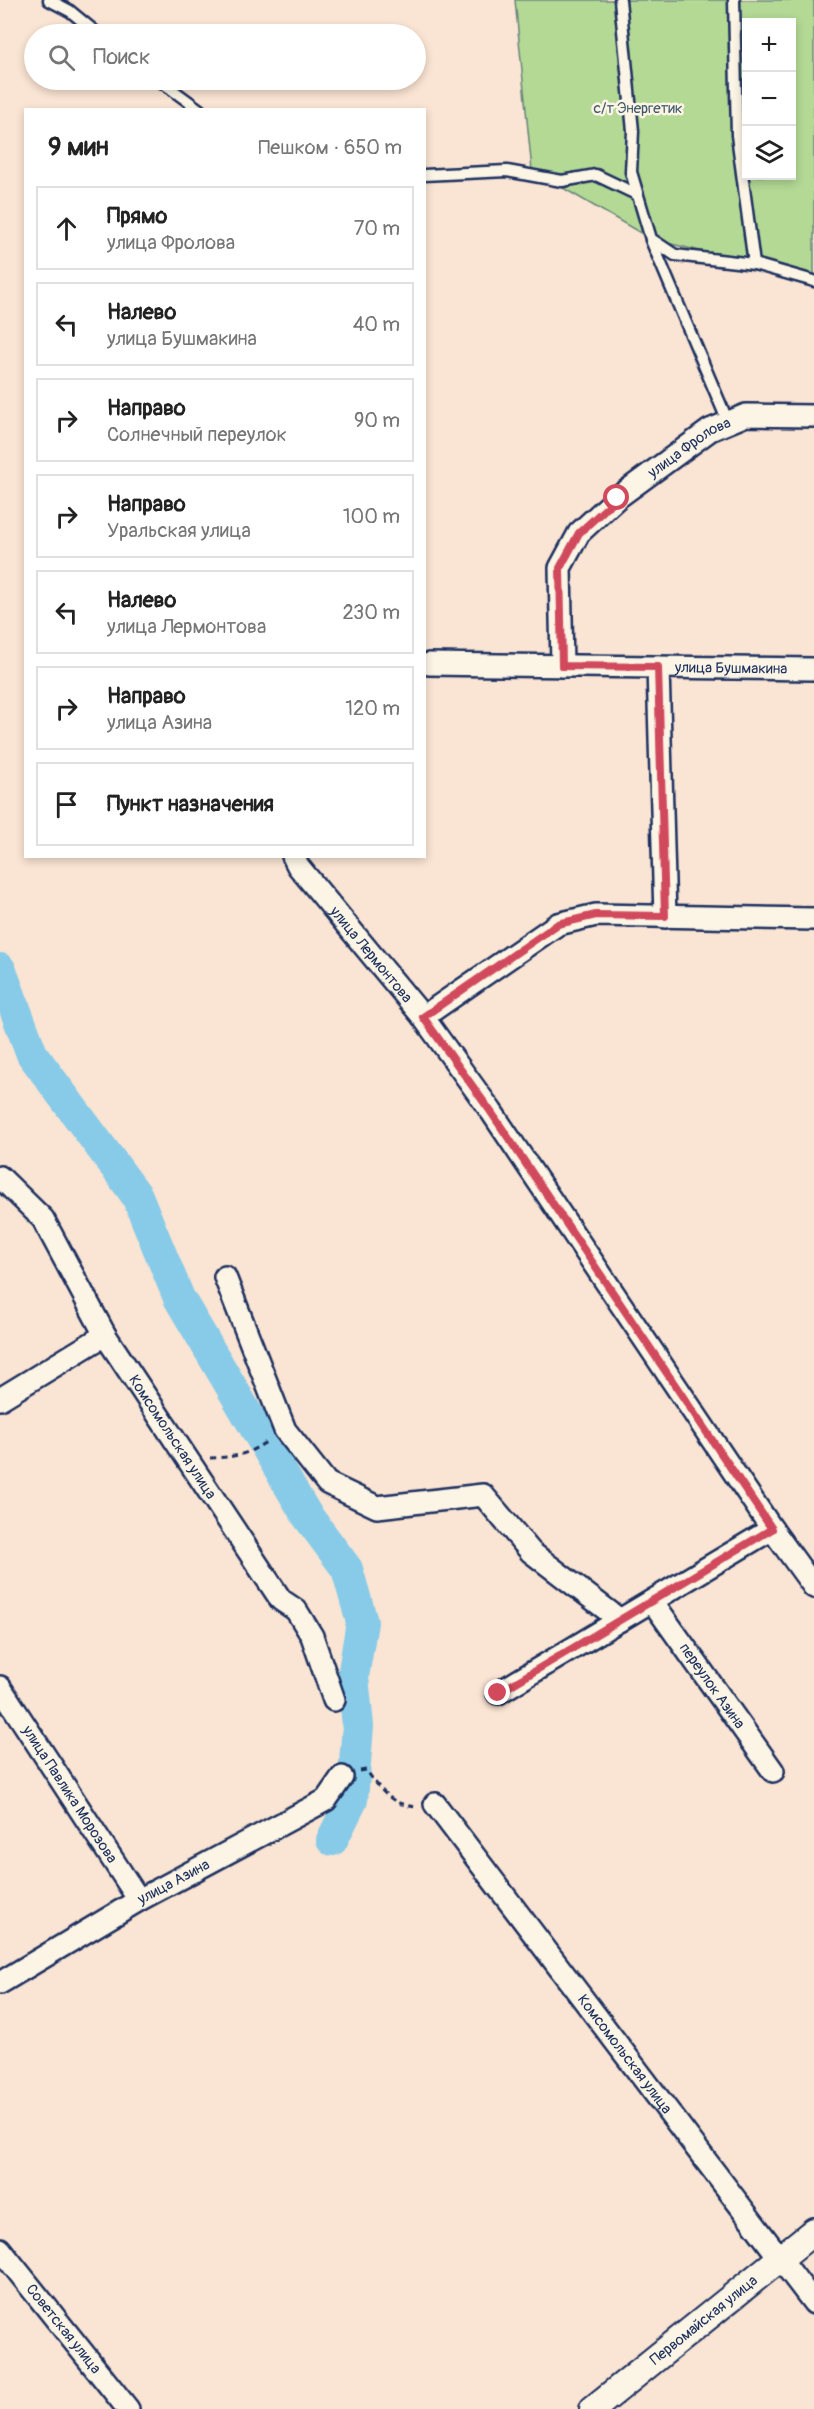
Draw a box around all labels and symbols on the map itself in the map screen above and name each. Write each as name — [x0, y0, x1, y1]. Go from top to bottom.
park label: с/т Энергетик — [593, 99, 683, 118]
street label: улица Фролова — [643, 413, 733, 482]
route start — [603, 484, 629, 510]
street label: улица Бушмакина — [674, 658, 787, 678]
street label: улица Лермонтова — [325, 902, 417, 1007]
street label: Комсомольская улица — [125, 1371, 221, 1503]
street label: переулок Азина — [675, 1639, 749, 1732]
route end — [484, 1679, 510, 1705]
street label: улица Павлика Морозова — [18, 1721, 122, 1867]
street label: улица Азина — [133, 1855, 213, 1909]
street label: Комсомольская улица — [573, 1991, 676, 2118]
street label: Первомайская улица — [646, 2271, 761, 2369]
street label: Советская улица — [22, 2280, 105, 2377]

